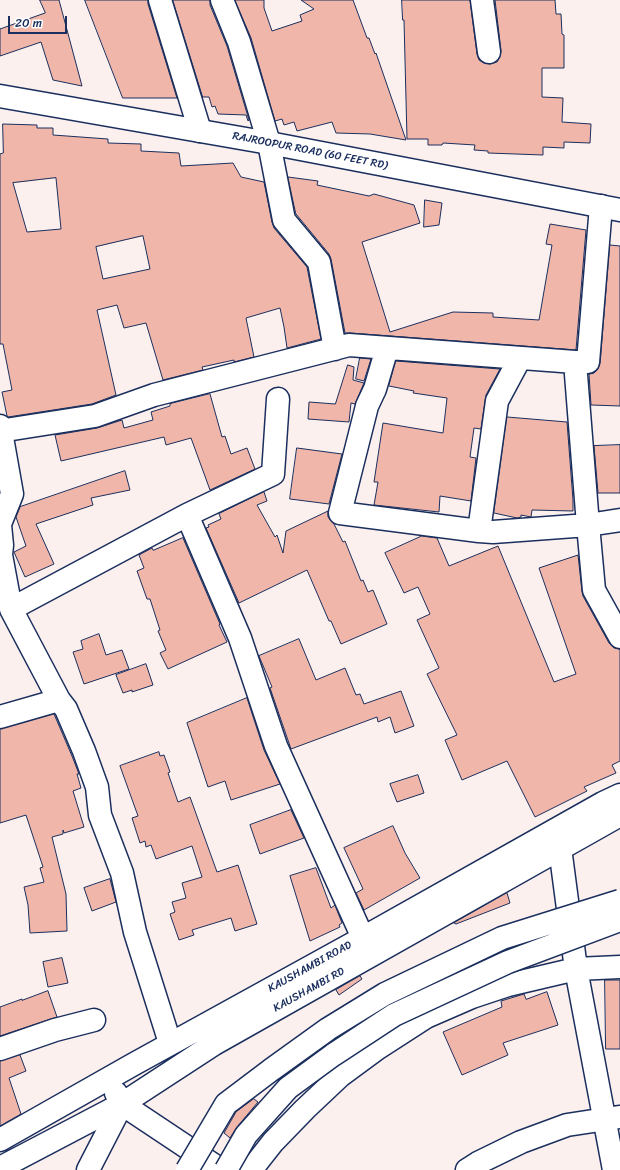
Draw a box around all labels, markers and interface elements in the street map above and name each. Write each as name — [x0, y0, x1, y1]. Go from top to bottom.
scale bar — [10, 8, 69, 34]
text: 20 m — [15, 12, 42, 34]
street label: RAJROOPUR ROAD (60 FEET RD) — [231, 129, 389, 173]
street label: KAUSHAMBI ROAD — [266, 939, 354, 995]
street label: KAUSHAMBI RD — [271, 965, 347, 1015]

